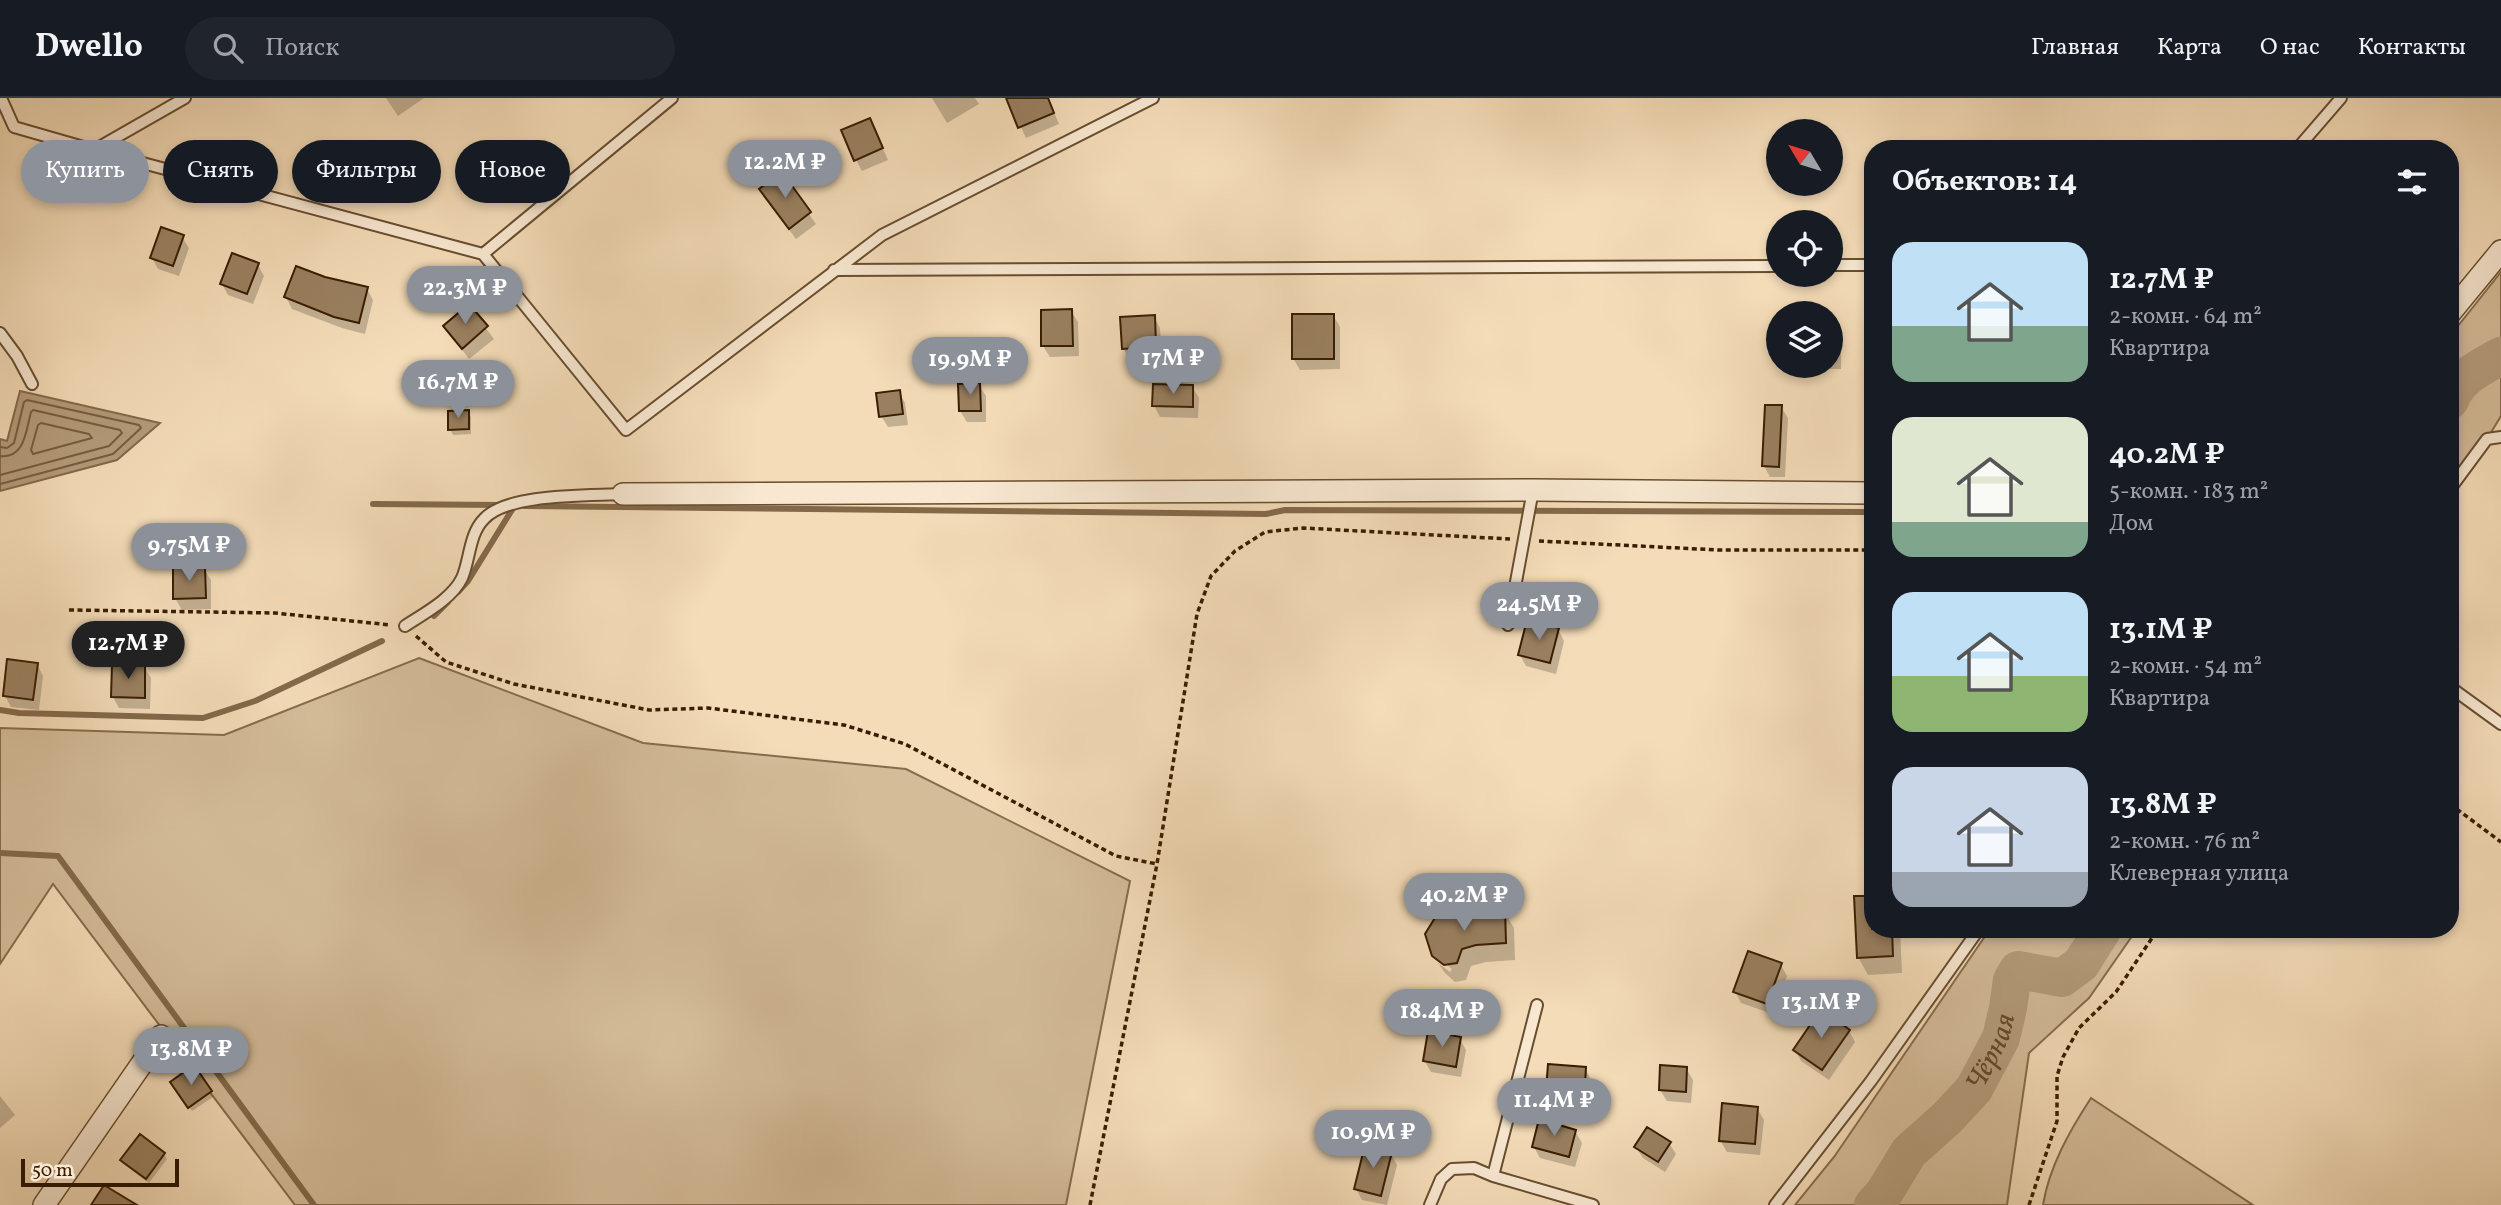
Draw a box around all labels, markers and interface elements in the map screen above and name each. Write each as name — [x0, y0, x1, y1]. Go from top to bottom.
search box — [185, 17, 675, 80]
text: Dwello — [35, 25, 143, 71]
icon: search — [209, 29, 247, 67]
text: Поиск — [265, 30, 339, 66]
text: Главная — [2031, 31, 2119, 65]
text: Карта — [2157, 31, 2222, 65]
text: О нас — [2260, 31, 2320, 65]
text: Контакты — [2358, 31, 2466, 65]
north arrow — [1766, 119, 1843, 196]
map controls — [1766, 119, 1843, 378]
chip: Купить — [21, 140, 149, 203]
chip: Снять — [163, 140, 278, 203]
chip: Фильтры — [292, 140, 441, 203]
chip: Новое — [455, 140, 570, 203]
pin: 12.2M ₽ — [720, 140, 850, 200]
text: 12.2M ₽ — [744, 147, 826, 179]
text: Объектов: 14 — [1892, 161, 2077, 203]
icon: filters — [2393, 163, 2431, 201]
button: locate — [1766, 210, 1843, 287]
text: 12.7M ₽ — [2109, 259, 2214, 301]
pin: 22.3M ₽ — [400, 266, 530, 326]
icon: home — [1948, 270, 2032, 354]
text: 22.3M ₽ — [423, 273, 507, 305]
button: layers — [1766, 301, 1843, 378]
text: 2-комн. · 64 m² — [2109, 301, 2262, 333]
text: Квартира — [2109, 333, 2210, 365]
pin: 17M ₽ — [1124, 336, 1222, 396]
pin: 19.9M ₽ — [905, 338, 1035, 397]
text: 17M ₽ — [1142, 343, 1204, 375]
text: 19.9M ₽ — [928, 344, 1012, 376]
pin: 16.7M ₽ — [393, 360, 523, 420]
text: 16.7M ₽ — [417, 367, 499, 399]
text: 40.2M ₽ — [2109, 434, 2225, 476]
icon: home — [1948, 445, 2032, 529]
text: 5-комн. · 183 m² — [2109, 476, 2268, 508]
text: Дом — [2109, 508, 2153, 540]
pin: 9.75M ₽ — [124, 524, 254, 583]
text: 9.75M ₽ — [147, 530, 231, 562]
pin: 24.5M ₽ — [1474, 582, 1604, 642]
text: 24.5M ₽ — [1496, 589, 1582, 621]
text: 13.1M ₽ — [2109, 609, 2213, 651]
icon: home — [1948, 620, 2032, 704]
pin: 12.7M ₽ — [63, 622, 193, 681]
text: 12.7M ₽ — [88, 628, 168, 660]
text: 2-комн. · 54 m² — [2109, 651, 2262, 683]
text: Квартира — [2109, 683, 2210, 715]
text: 13.8M ₽ — [2109, 784, 2217, 826]
icon: home — [1948, 795, 2032, 879]
text: 2-комн. · 76 m² — [2109, 826, 2260, 858]
text: Клеверная улица — [2109, 858, 2289, 890]
pin: 40.2M ₽ — [1399, 874, 1529, 933]
text: 40.2M ₽ — [1420, 880, 1508, 912]
pin: 13.1M ₽ — [1756, 981, 1886, 1040]
text: 13.1M ₽ — [1781, 987, 1861, 1019]
pin: 18.4M ₽ — [1377, 990, 1507, 1049]
text: 18.4M ₽ — [1400, 996, 1484, 1028]
water label: Чёрная — [1957, 1010, 2026, 1098]
pin: 13.8M ₽ — [126, 1028, 256, 1087]
text: 13.8M ₽ — [150, 1034, 232, 1066]
pin: 11.4M ₽ — [1489, 1079, 1619, 1138]
text: 11.4M ₽ — [1513, 1085, 1595, 1117]
pin: 10.9M ₽ — [1308, 1110, 1438, 1170]
text: 10.9M ₽ — [1330, 1117, 1416, 1149]
scale bar — [21, 1156, 178, 1188]
text: 50 m — [32, 1158, 73, 1184]

